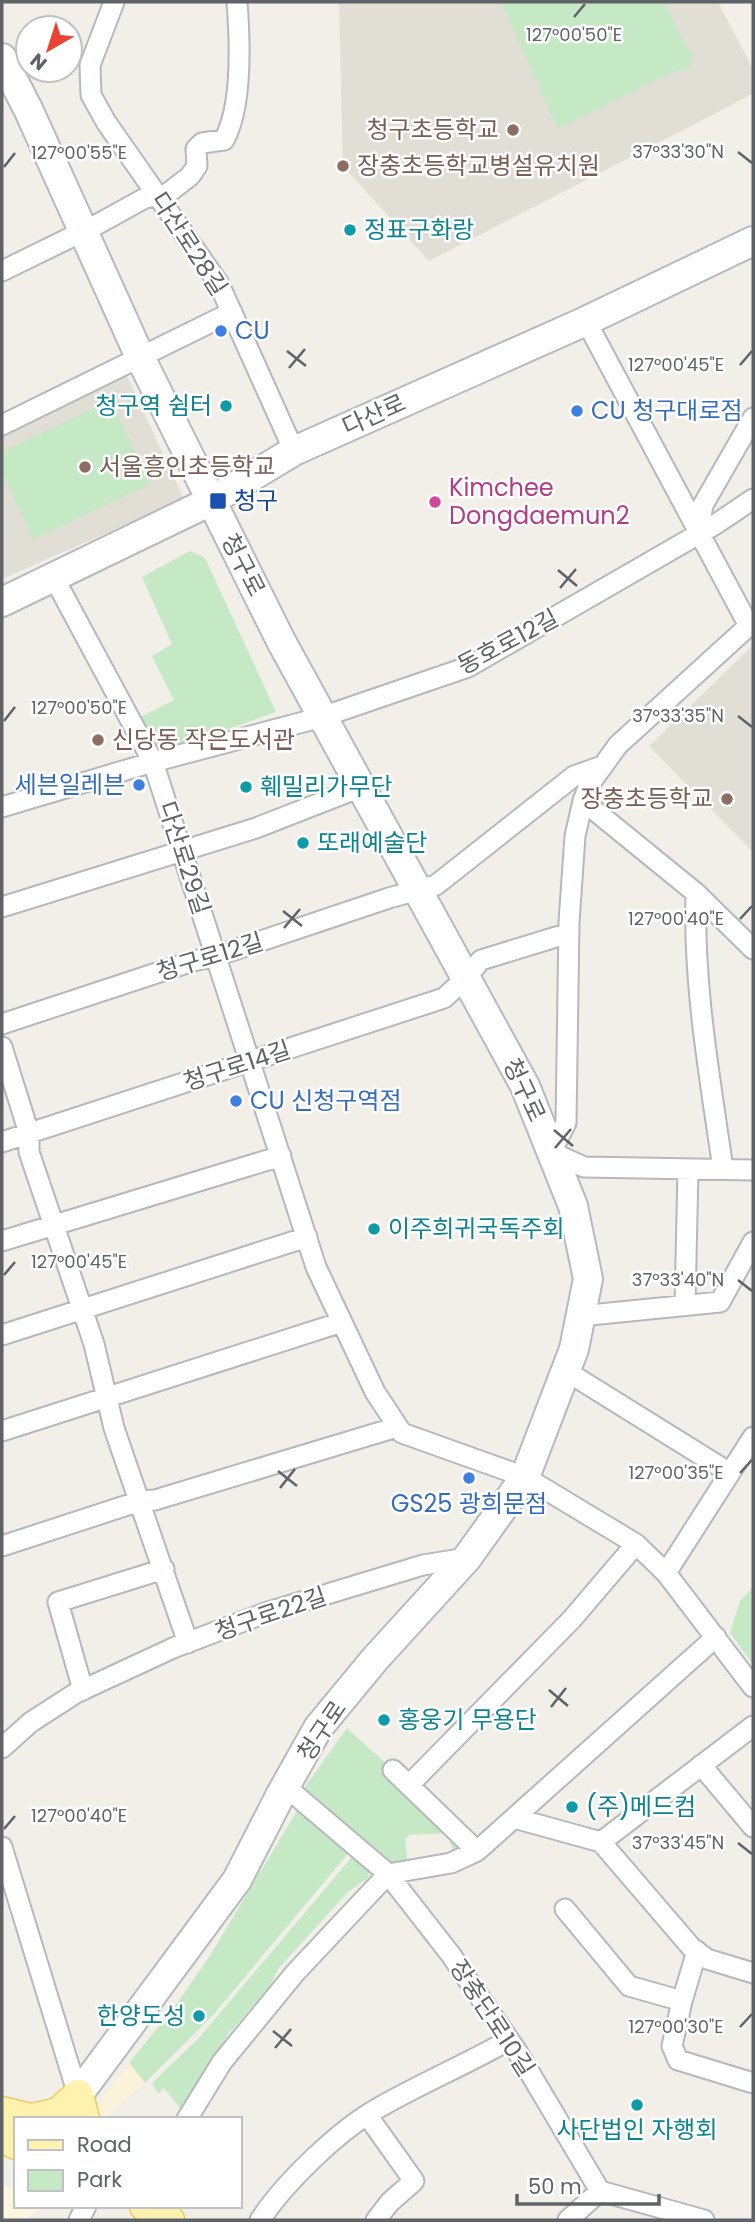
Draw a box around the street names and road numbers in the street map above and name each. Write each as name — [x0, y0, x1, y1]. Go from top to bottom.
street label: 다산로28길 — [144, 186, 235, 302]
street label: 다산로 — [337, 386, 411, 443]
street label: 청구로 — [214, 528, 273, 602]
street label: 동호로12길 — [452, 601, 564, 682]
street label: 다산로29길 — [151, 797, 218, 919]
street label: 청구로12길 — [153, 925, 267, 988]
street label: 청구로14길 — [179, 1033, 295, 1098]
street label: 청구로 — [495, 1053, 553, 1127]
street label: 청구로22길 — [211, 1579, 331, 1648]
street label: 청구로 — [289, 1694, 354, 1767]
street label: 장충단로10길 — [442, 1953, 543, 2083]

